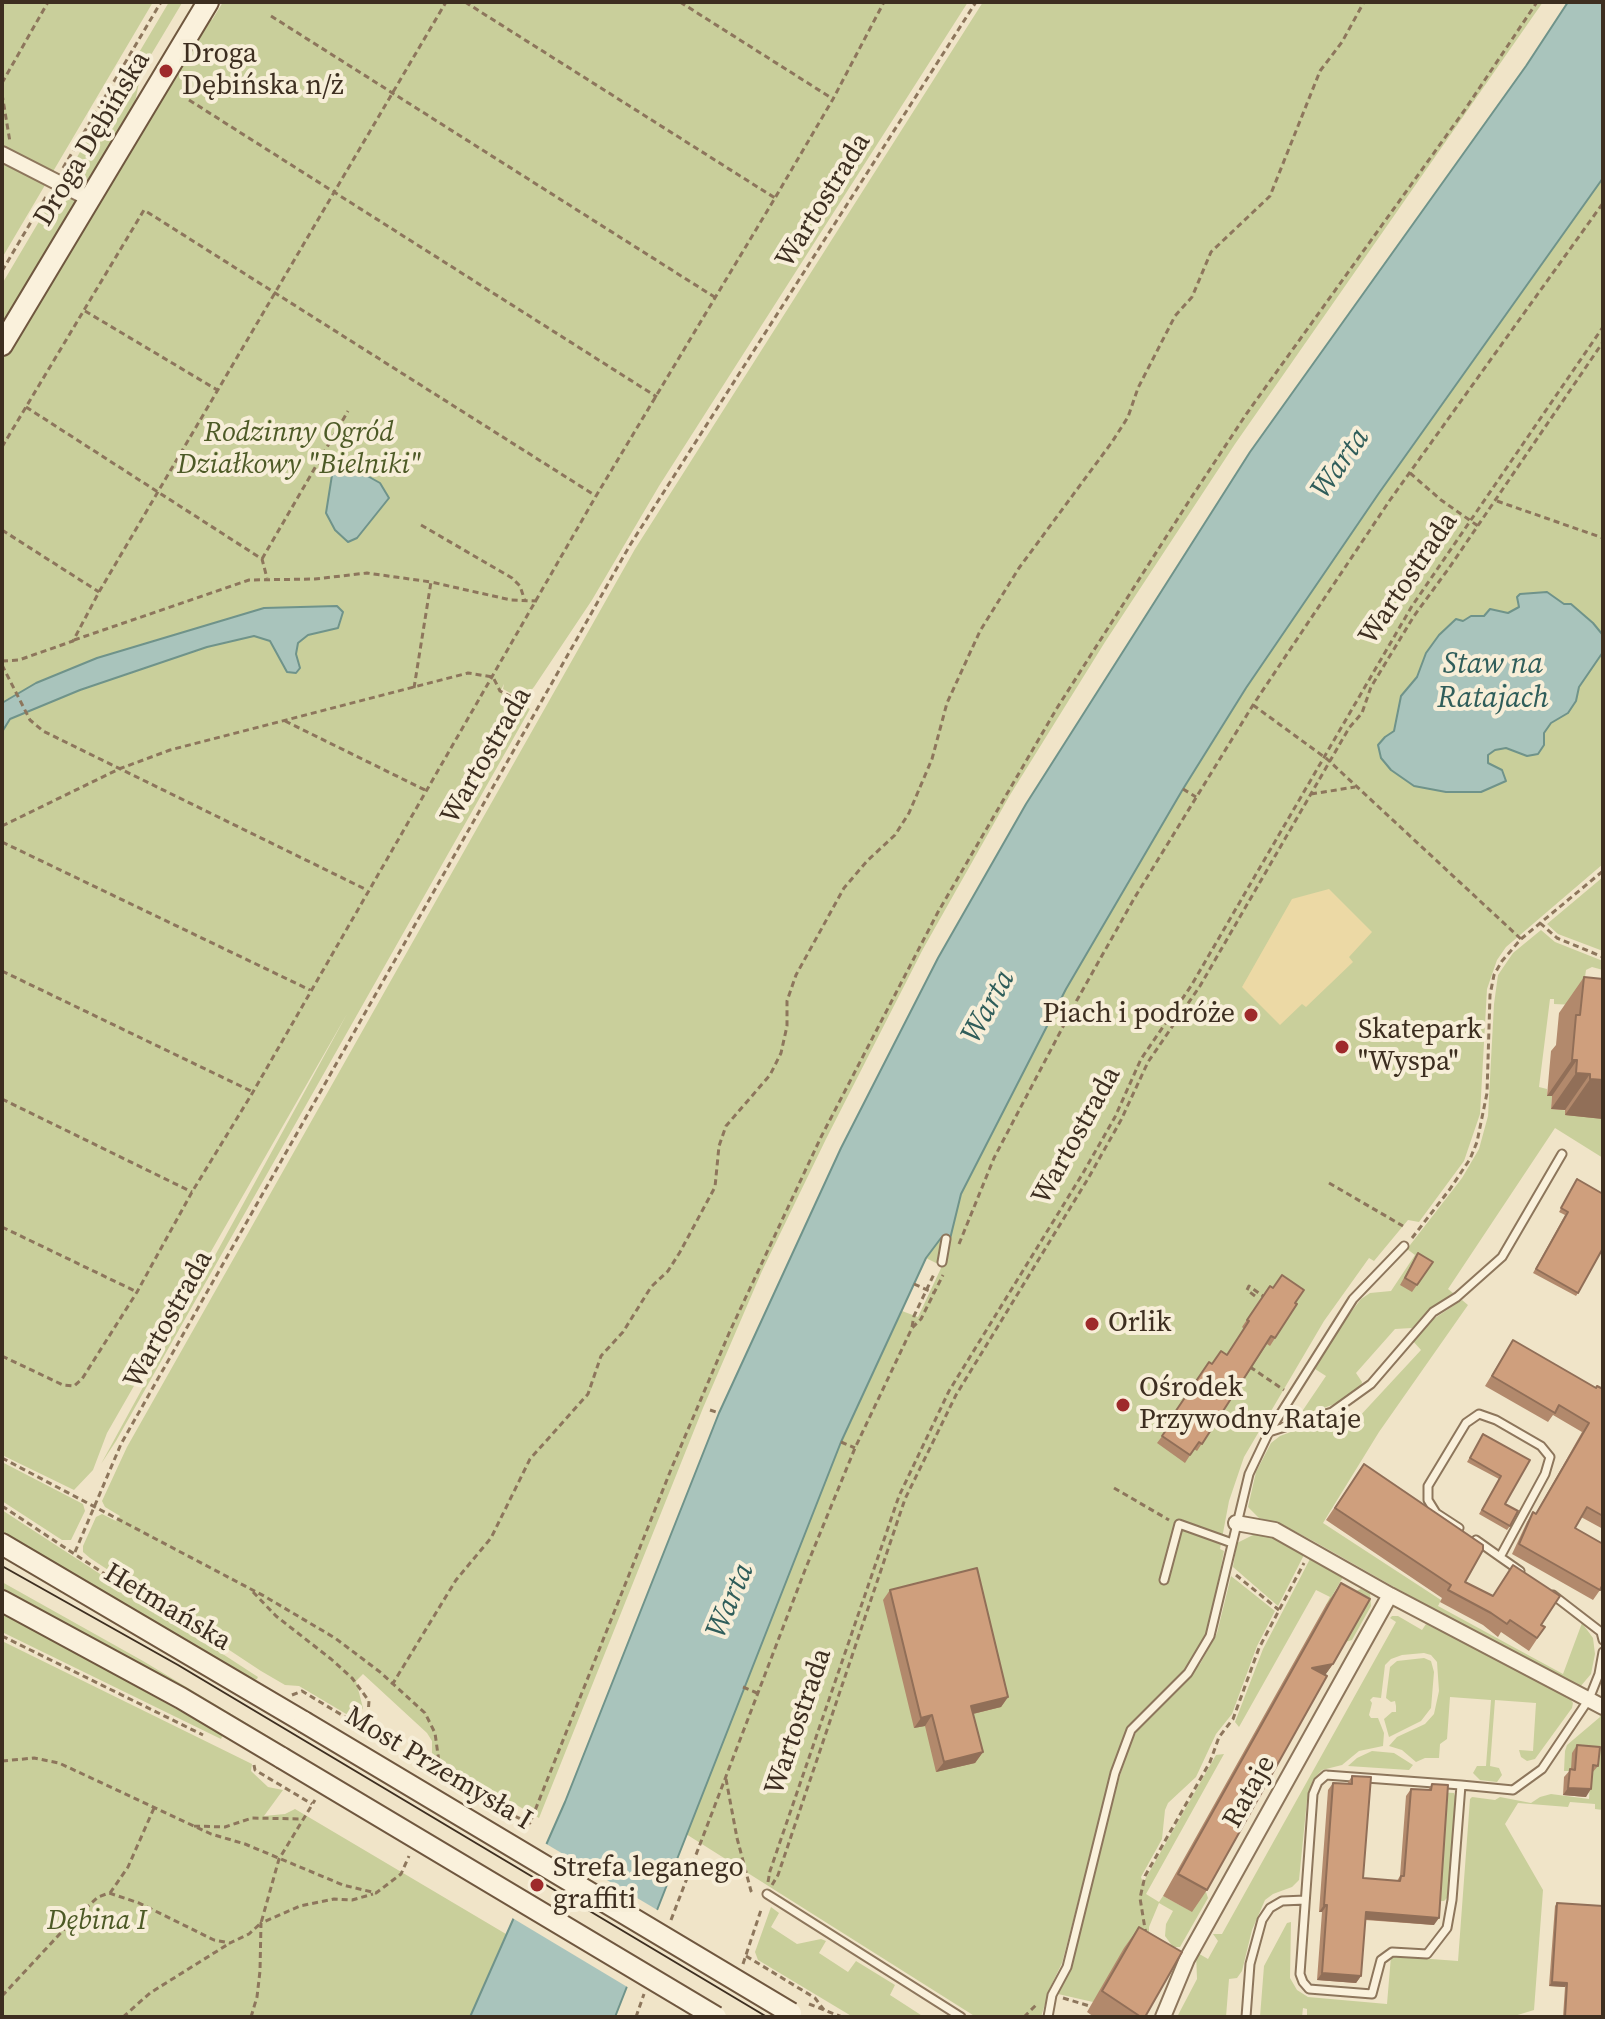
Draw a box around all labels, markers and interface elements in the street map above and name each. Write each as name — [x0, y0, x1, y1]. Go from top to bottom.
place label: Droga Dębińska n/ż — [182, 38, 344, 104]
street label: Droga Dębińska — [28, 45, 158, 233]
marker: Droga Dębińska n/ż — [157, 62, 175, 80]
street label: Wartostrada — [769, 127, 879, 275]
park label: Rodzinny Ogród Działkowy "Bielniki" — [177, 417, 421, 483]
water label: Warta — [1304, 422, 1378, 506]
street label: Wartostrada — [1352, 506, 1466, 652]
water label: Staw na Ratajach — [1437, 647, 1549, 718]
street label: Wartostrada — [434, 681, 540, 831]
water label: Warta — [954, 964, 1024, 1050]
place label: Piach i podróże — [1043, 998, 1235, 1032]
marker: Piach i podróże — [1242, 1006, 1260, 1024]
place label: Skatepark "Wyspa" — [1358, 1014, 1482, 1080]
marker: Skatepark "Wyspa" — [1333, 1038, 1351, 1056]
street label: Wartostrada — [1025, 1061, 1129, 1211]
street label: Wartostrada — [117, 1245, 221, 1395]
place label: Orlik — [1108, 1307, 1171, 1341]
marker: Orlik — [1083, 1315, 1101, 1333]
place label: Ośrodek Przywodny Rataje — [1139, 1372, 1361, 1438]
marker: Ośrodek Przywodny Rataje — [1114, 1396, 1132, 1414]
street label: Hetmańska — [97, 1557, 237, 1659]
water label: Warta — [699, 1558, 763, 1644]
street label: Wartostrada — [758, 1644, 840, 1800]
street label: Most Przemysła I — [338, 1700, 538, 1838]
street label: Rataje — [1216, 1750, 1284, 1834]
place label: Strefa leganego graffiti — [553, 1852, 744, 1918]
marker: Strefa leganego graffiti — [528, 1876, 546, 1894]
park label: Dębina I — [47, 1905, 147, 1939]

